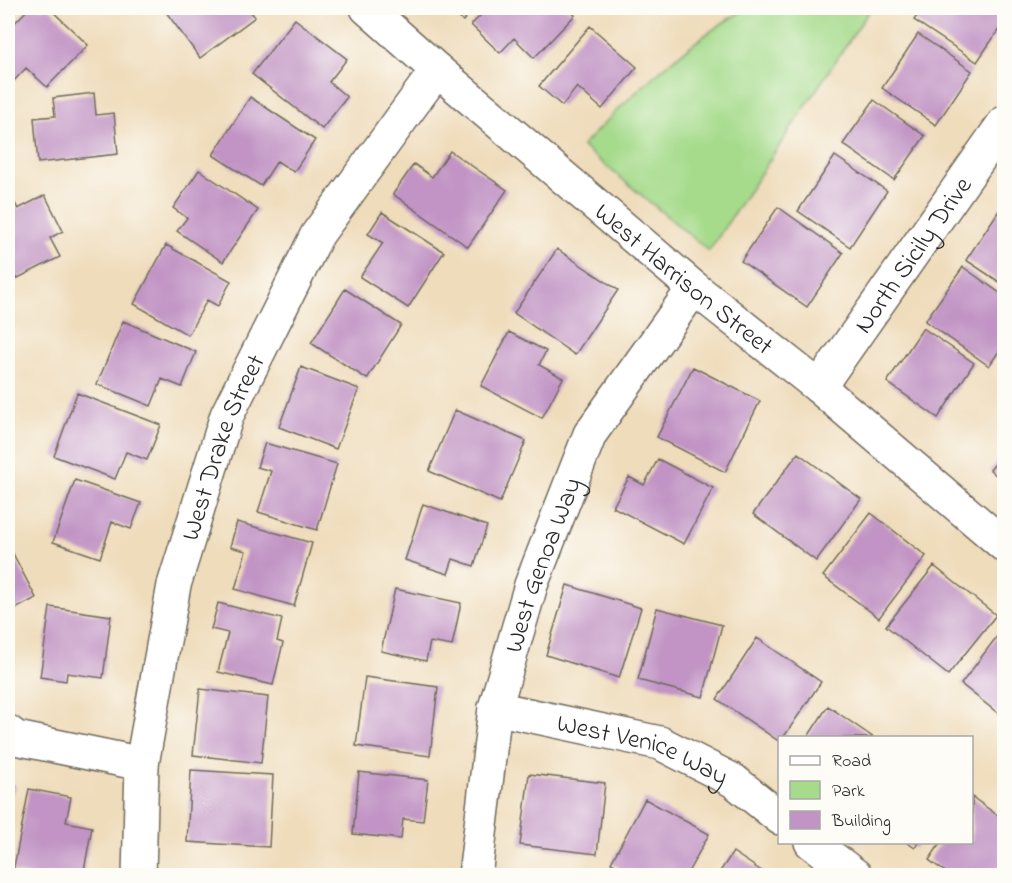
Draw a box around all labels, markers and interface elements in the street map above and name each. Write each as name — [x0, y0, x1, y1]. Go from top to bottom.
street label: North Sicily Drive — [846, 170, 983, 342]
street label: West Harrison Street — [585, 195, 781, 366]
street label: West Drake Street — [173, 348, 276, 546]
street label: West Genoa Way — [496, 472, 593, 658]
street label: West Venice Way — [553, 706, 734, 797]
legend — [778, 736, 973, 844]
text: Road — [832, 749, 871, 775]
text: Park — [832, 779, 865, 805]
text: Building — [831, 809, 891, 836]

